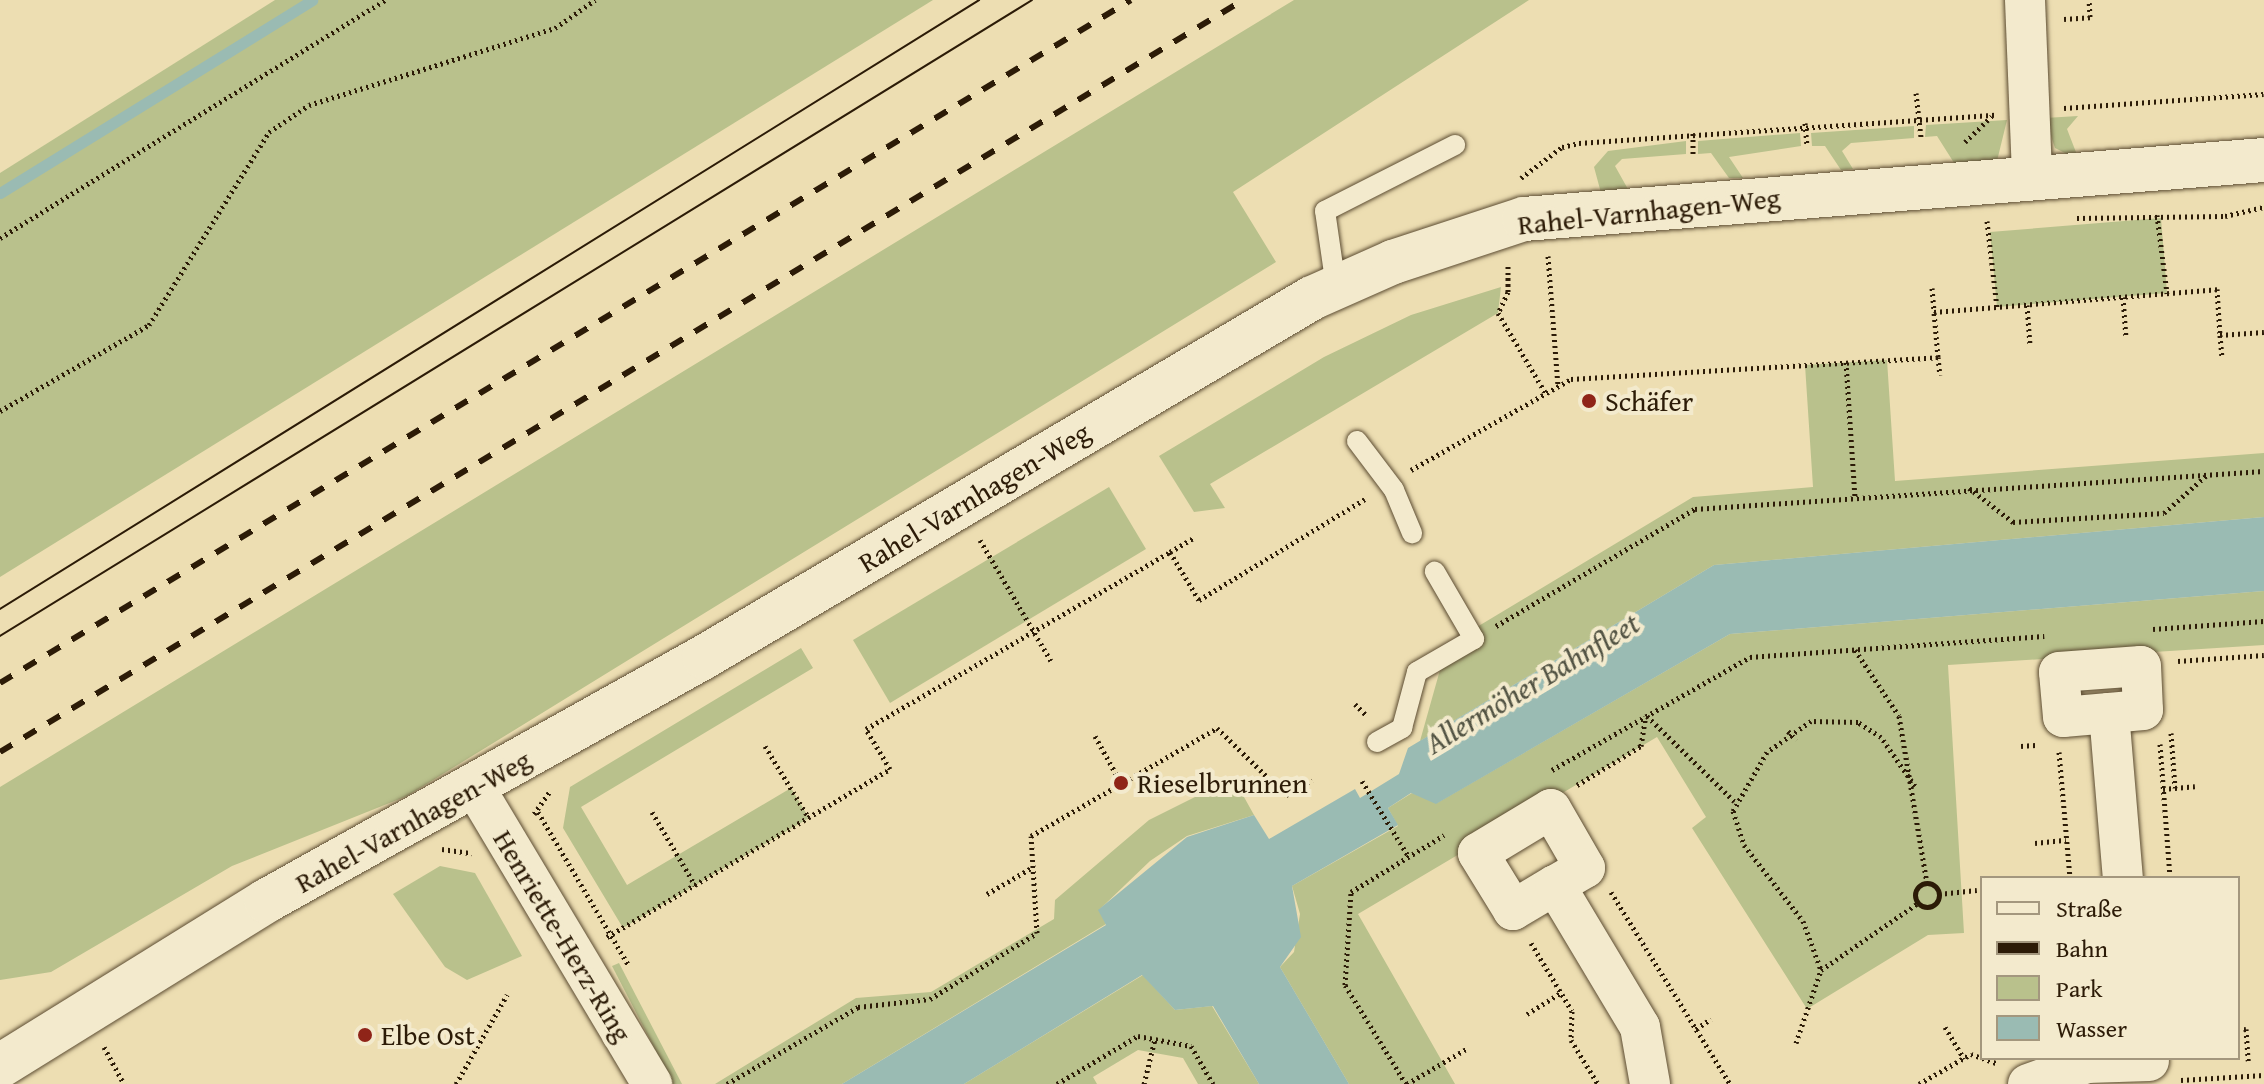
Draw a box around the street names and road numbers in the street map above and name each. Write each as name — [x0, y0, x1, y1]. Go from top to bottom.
street label: Rahel-Varnhagen-Weg — [1516, 180, 1782, 242]
street label: Rahel-Varnhagen-Weg — [852, 415, 1096, 579]
street label: Rahel-Varnhagen-Weg — [289, 742, 537, 900]
street label: Henriette-Herz-Ring — [486, 824, 640, 1048]

